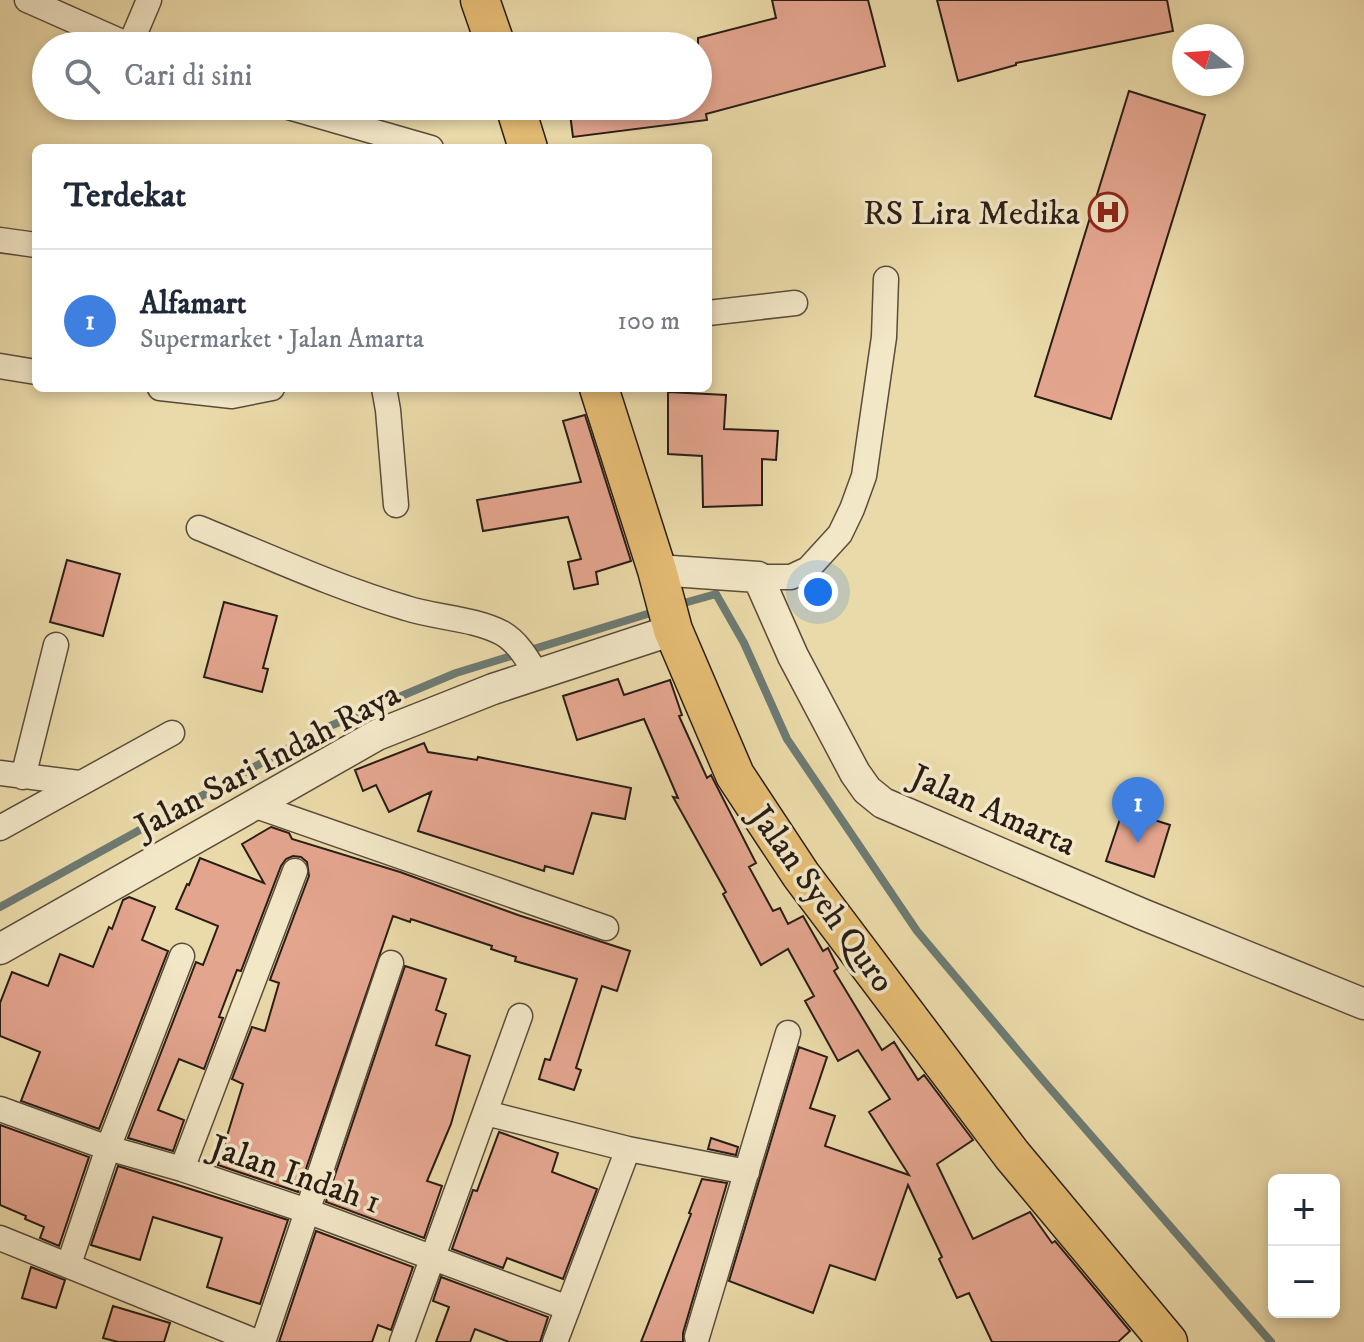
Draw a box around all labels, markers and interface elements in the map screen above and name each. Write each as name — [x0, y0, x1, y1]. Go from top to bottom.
north arrow — [1172, 24, 1244, 96]
search box — [32, 32, 712, 120]
icon: search — [60, 54, 104, 98]
text: Cari di sini — [124, 58, 252, 95]
text: Terdekat — [64, 175, 186, 217]
hospital icon: RS Lira Medika — [1087, 191, 1129, 233]
place label: RS Lira Medika — [863, 193, 1081, 235]
text: Alfamart — [140, 286, 246, 323]
text: 1 — [85, 305, 95, 338]
text: 100 m — [617, 305, 680, 338]
text: Supermarket · Jalan Amarta — [140, 323, 424, 356]
your location — [798, 572, 838, 612]
street label: Jalan Sari Indah Raya — [126, 673, 408, 850]
street label: Jalan Amarta — [901, 754, 1083, 866]
pin: 1 — [1112, 777, 1164, 843]
street label: Jalan Syeh Quro — [738, 795, 903, 1001]
street label: Jalan Indah 1 — [202, 1125, 386, 1224]
map controls — [1268, 1174, 1340, 1318]
button: + — [1268, 1174, 1340, 1246]
button: − — [1268, 1246, 1340, 1318]

